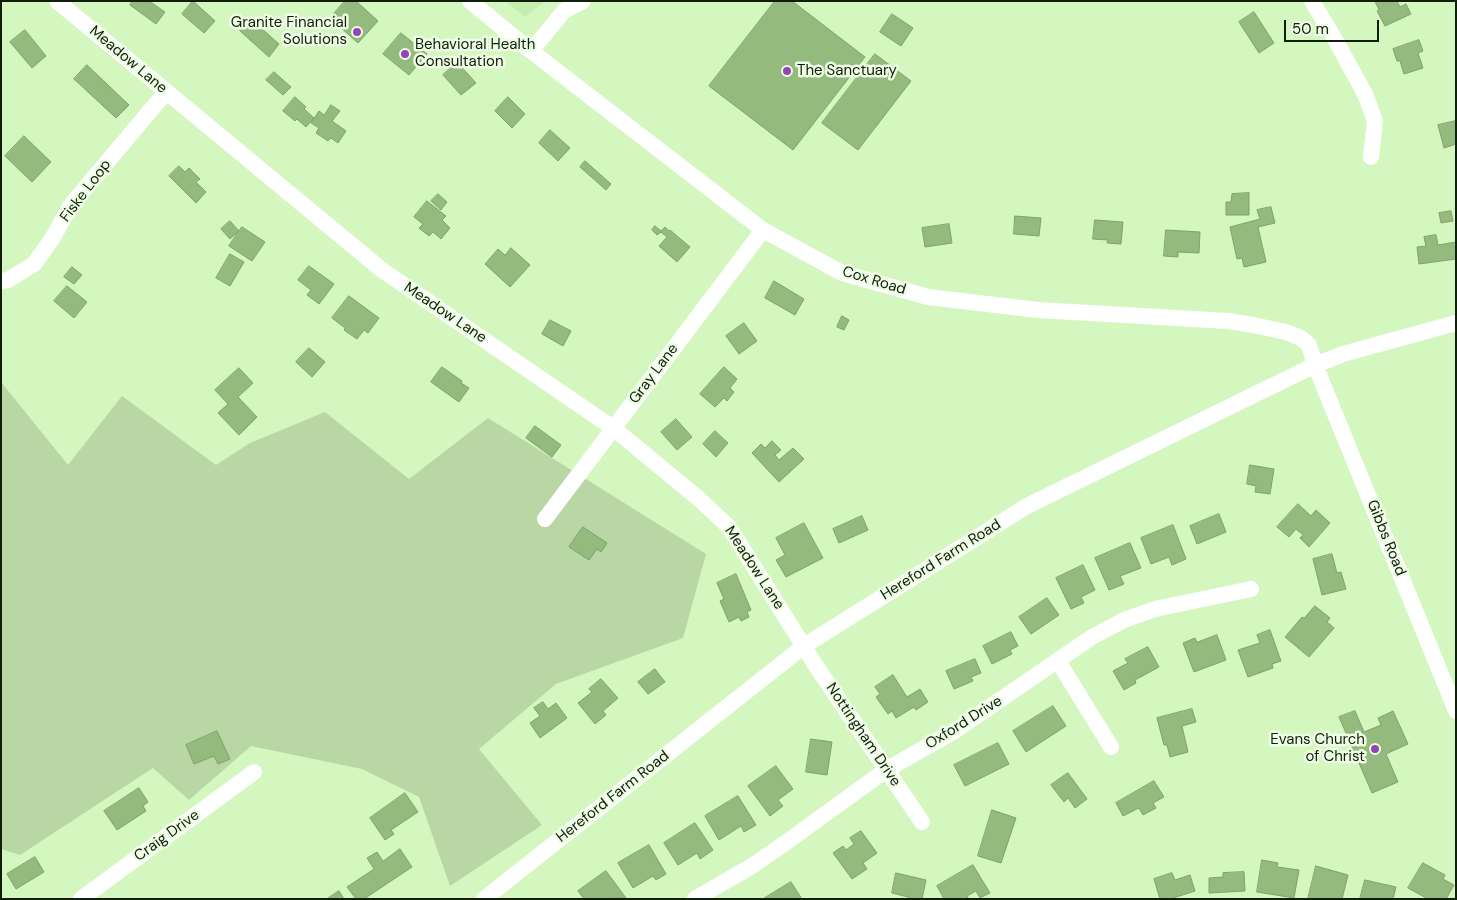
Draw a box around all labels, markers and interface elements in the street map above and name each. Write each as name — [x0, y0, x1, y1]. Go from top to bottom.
scale bar — [1287, 10, 1382, 42]
place label: Granite Financial Solutions — [231, 14, 347, 49]
text: 50 m — [1292, 19, 1329, 39]
street label: Meadow Lane — [85, 22, 171, 98]
marker: Granite Financial Solutions — [351, 26, 363, 38]
place label: Behavioral Health Consultation — [415, 36, 535, 71]
marker: Behavioral Health Consultation — [399, 48, 411, 60]
place label: The Sanctuary — [797, 62, 897, 80]
marker: The Sanctuary — [781, 65, 793, 77]
street label: Fiske Loop — [57, 156, 115, 226]
street label: Cox Road — [840, 263, 908, 299]
street label: Meadow Lane — [400, 279, 490, 347]
street label: Gray Lane — [626, 340, 682, 408]
street label: Gibbs Road — [1363, 497, 1409, 579]
street label: Hereford Farm Road — [878, 516, 1004, 604]
street label: Meadow Lane — [720, 523, 788, 613]
street label: Nottingham Drive — [822, 680, 904, 790]
street label: Oxford Drive — [922, 692, 1006, 754]
place label: Evans Church of Christ — [1270, 731, 1365, 766]
marker: Evans Church of Christ — [1369, 743, 1381, 755]
street label: Hereford Farm Road — [553, 747, 673, 847]
street label: Craig Drive — [131, 806, 203, 866]

